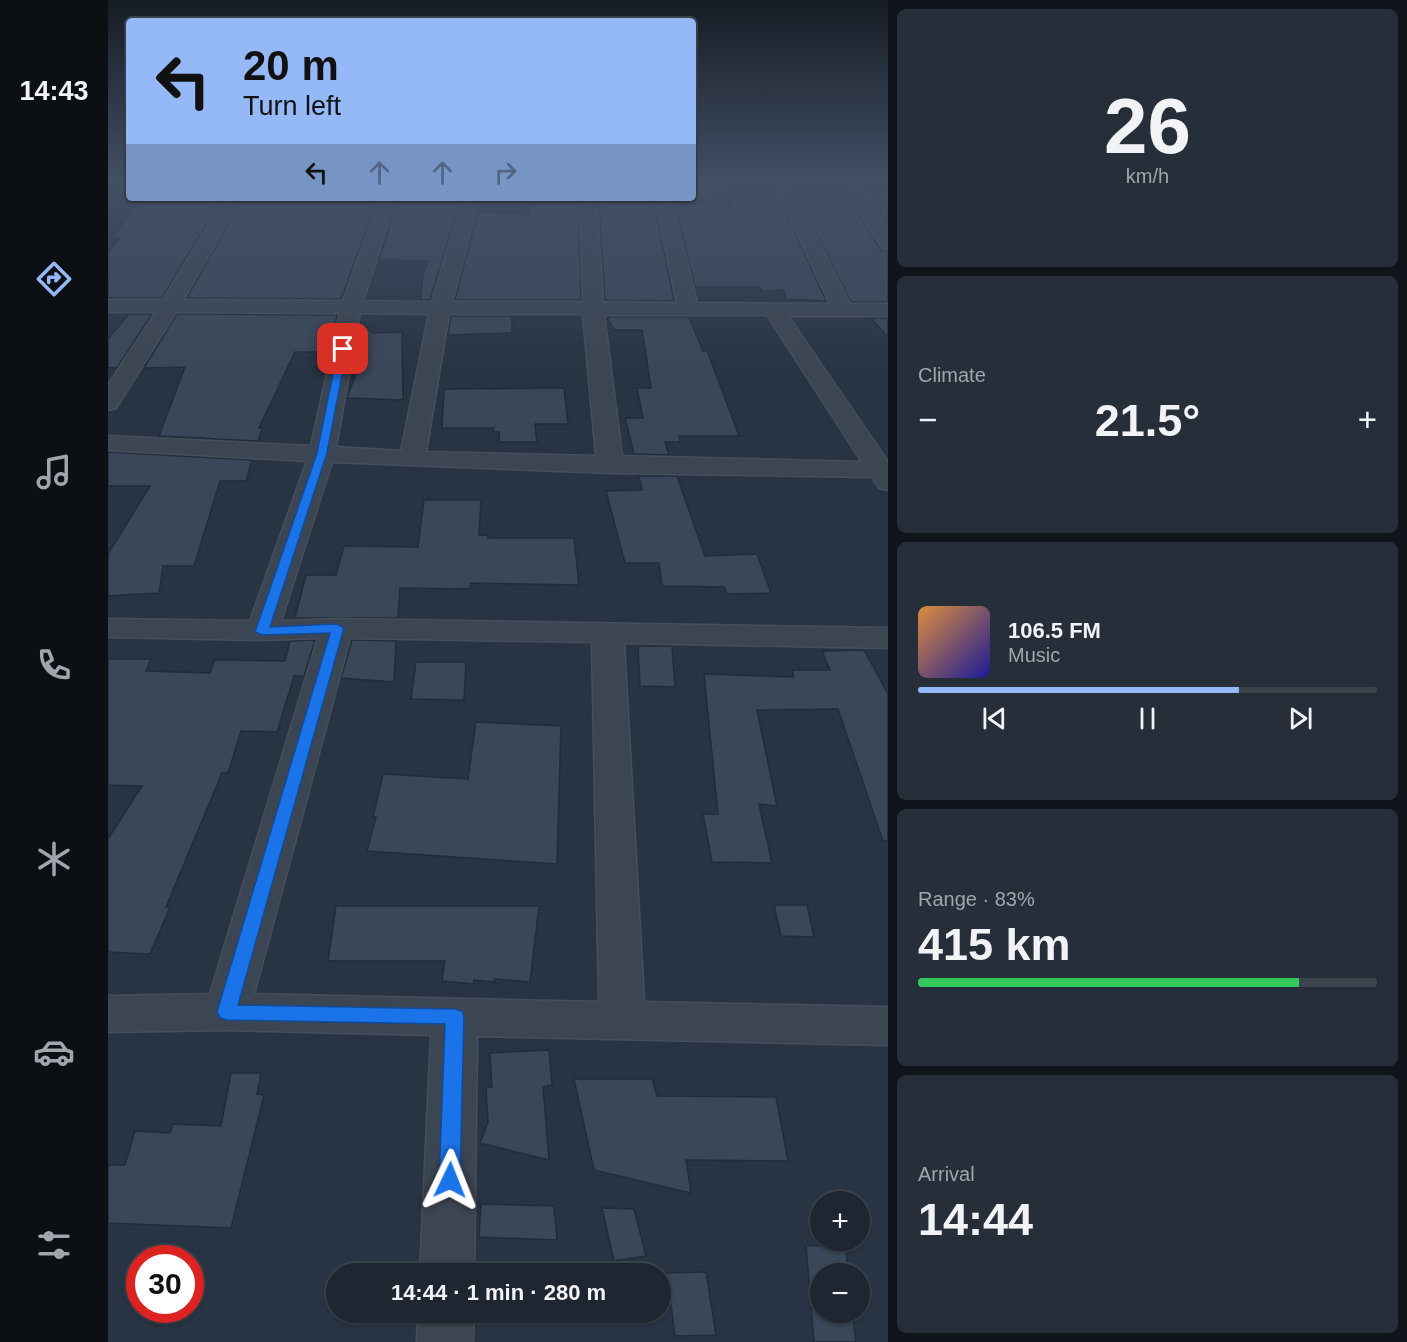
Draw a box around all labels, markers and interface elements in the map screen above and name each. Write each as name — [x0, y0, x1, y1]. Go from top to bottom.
icon: left — [144, 42, 222, 120]
text: 20 m — [243, 42, 339, 89]
text: 14:43 — [19, 76, 89, 106]
text: 26 — [1104, 82, 1191, 170]
text: Turn left — [243, 91, 341, 121]
icon: left — [300, 156, 333, 189]
icon: ahead — [363, 156, 396, 189]
icon: ahead — [426, 156, 459, 189]
icon: right — [489, 156, 522, 189]
text: km/h — [1126, 165, 1169, 187]
icon: directions — [33, 258, 75, 300]
pin — [317, 323, 368, 374]
icon: arrive — [326, 332, 359, 365]
text: Climate — [918, 364, 986, 386]
text: 21.5° — [1095, 395, 1200, 446]
text: − — [918, 401, 937, 438]
text: + — [1358, 401, 1377, 438]
icon: music — [33, 451, 75, 493]
text: 106.5 FM — [1008, 618, 1101, 643]
icon: phone — [33, 644, 75, 686]
text: Music — [1008, 644, 1060, 666]
icon: previous — [978, 702, 1011, 735]
icon: pause — [1131, 702, 1164, 735]
icon: next — [1284, 702, 1317, 735]
icon: climate — [33, 838, 75, 880]
text: Range · 83% — [918, 888, 1035, 910]
text: 415 km — [918, 919, 1071, 970]
icon: car — [33, 1031, 75, 1073]
position arrow — [418, 1148, 482, 1212]
text: Arrival — [918, 1163, 975, 1185]
map controls — [810, 1191, 870, 1323]
button: + — [810, 1191, 870, 1251]
text: 14:44 — [918, 1194, 1033, 1245]
icon: filters — [33, 1224, 75, 1266]
speed limit sign: 30 — [126, 1245, 204, 1323]
button: − — [810, 1263, 870, 1323]
text: 14:44 · 1 min · 280 m — [391, 1280, 606, 1305]

